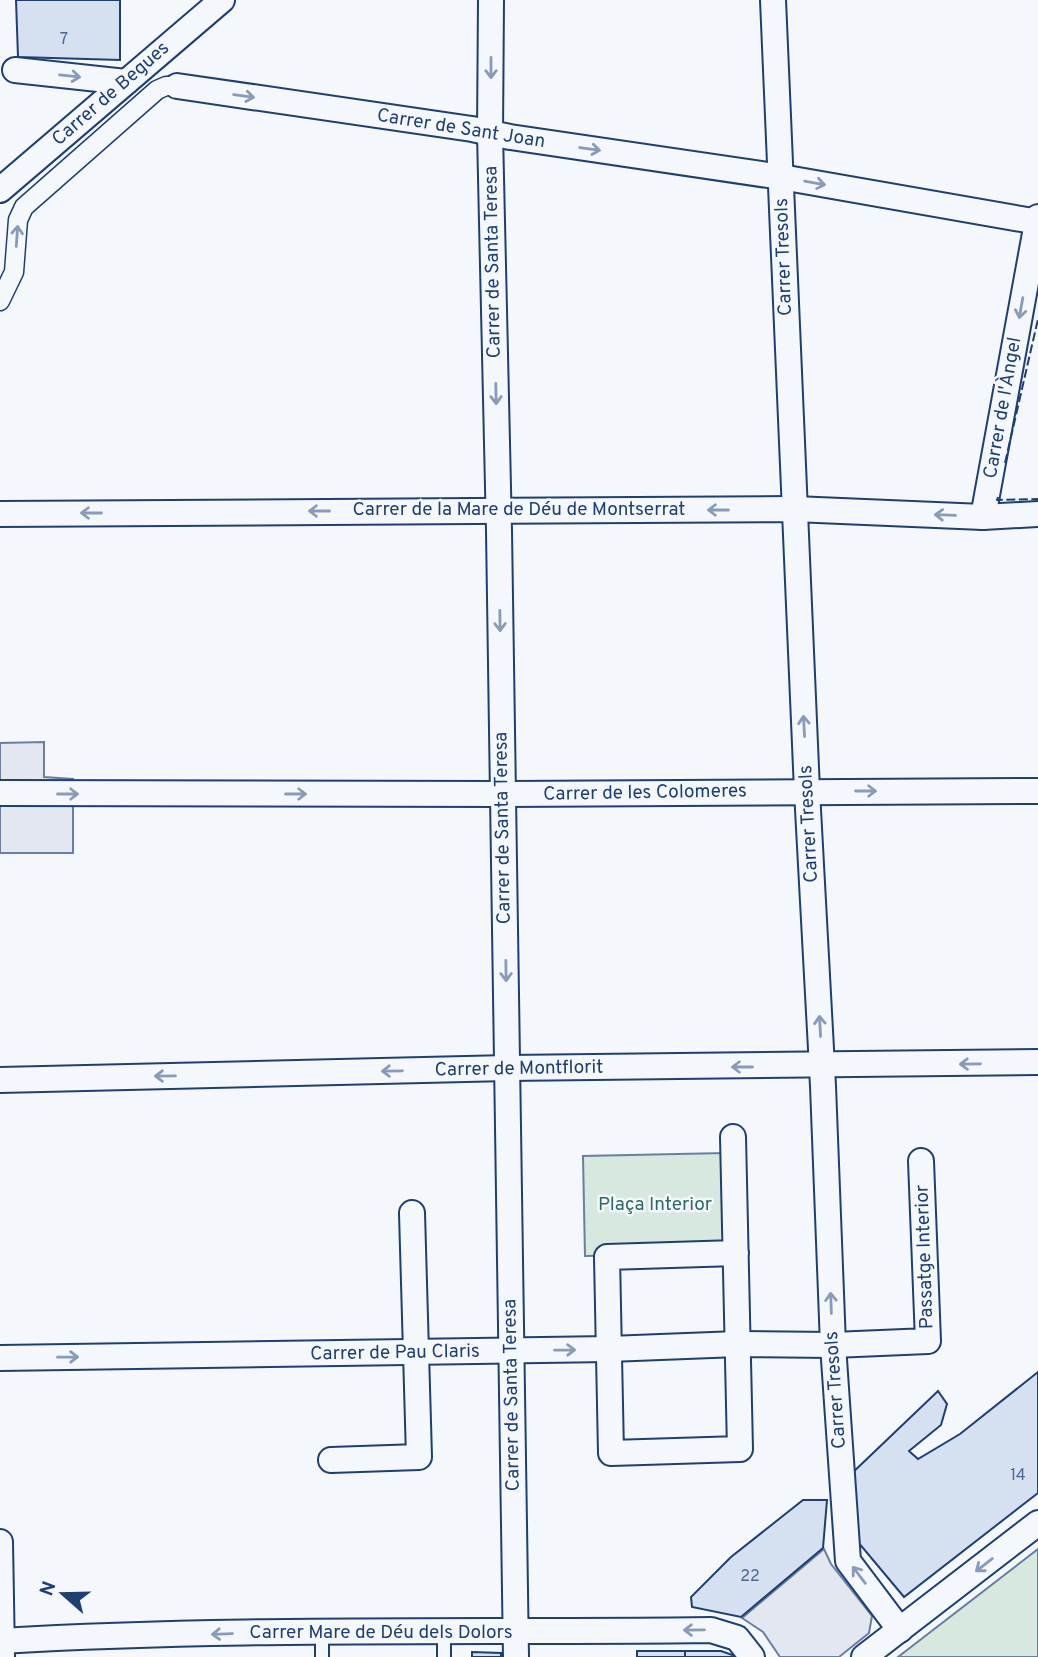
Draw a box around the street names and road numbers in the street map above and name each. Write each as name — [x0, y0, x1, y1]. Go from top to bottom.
street label: Carrer de Begues — [47, 36, 175, 152]
street label: Carrer de Sant Joan — [375, 104, 547, 154]
street label: Carrer de Santa Teresa — [479, 166, 507, 358]
street label: Carrer Tresols — [770, 198, 798, 316]
street label: Carrer de l'Àngel — [978, 335, 1027, 481]
street label: Carrer de la Mare de Déu de Montserrat — [353, 498, 685, 522]
street label: Carrer de Santa Teresa — [489, 732, 517, 924]
street label: Carrer Tresols — [794, 765, 824, 883]
street label: Carrer de les Colomeres — [543, 779, 747, 807]
street label: Carrer de Montflorit — [434, 1056, 604, 1082]
street label: Passatge Interior — [910, 1184, 940, 1330]
street label: Carrer de Santa Teresa — [498, 1299, 526, 1491]
street label: Carrer Tresols — [820, 1330, 852, 1450]
street label: Carrer de Pau Claris — [310, 1340, 480, 1366]
street label: Carrer Mare de Déu dels Dolors — [249, 1621, 513, 1645]

